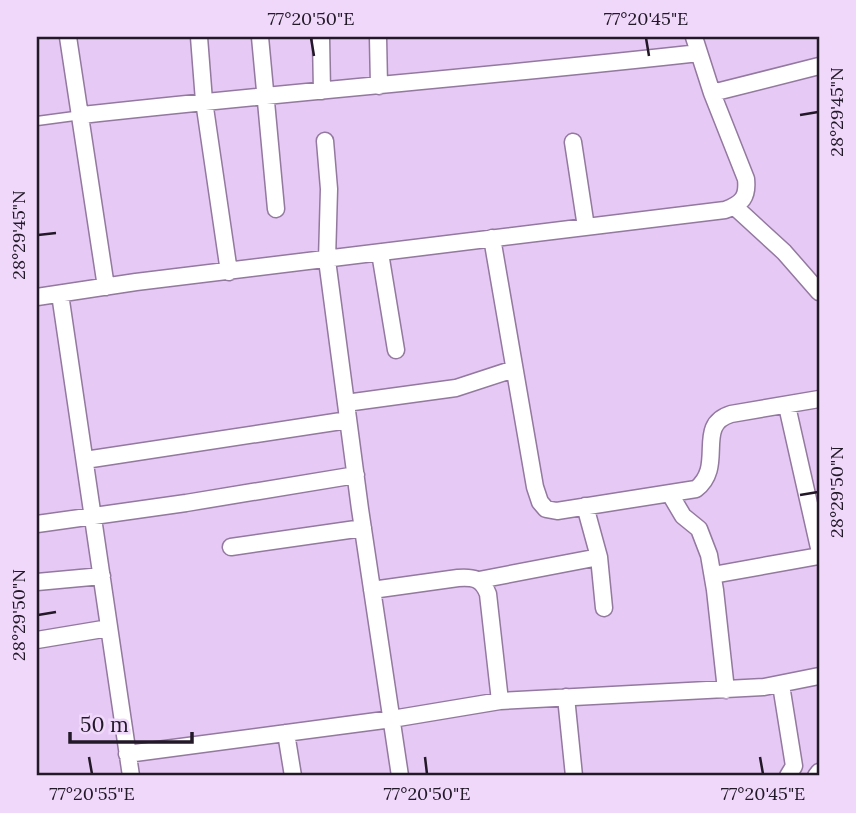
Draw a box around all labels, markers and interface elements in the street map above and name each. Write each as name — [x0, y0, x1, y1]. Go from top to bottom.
text: 77°20'50"E — [268, 7, 354, 30]
text: 77°20'45"E — [604, 7, 688, 30]
text: 28°29'45"N — [825, 67, 848, 157]
text: 28°29'45"N — [7, 190, 30, 280]
text: 28°29'50"N — [825, 446, 848, 538]
text: 28°29'50"N — [7, 569, 30, 661]
scale bar — [70, 701, 192, 745]
text: 50 m — [80, 711, 129, 738]
text: 77°20'55"E — [49, 782, 135, 805]
text: 77°20'50"E — [384, 782, 470, 805]
text: 77°20'45"E — [721, 782, 805, 805]

